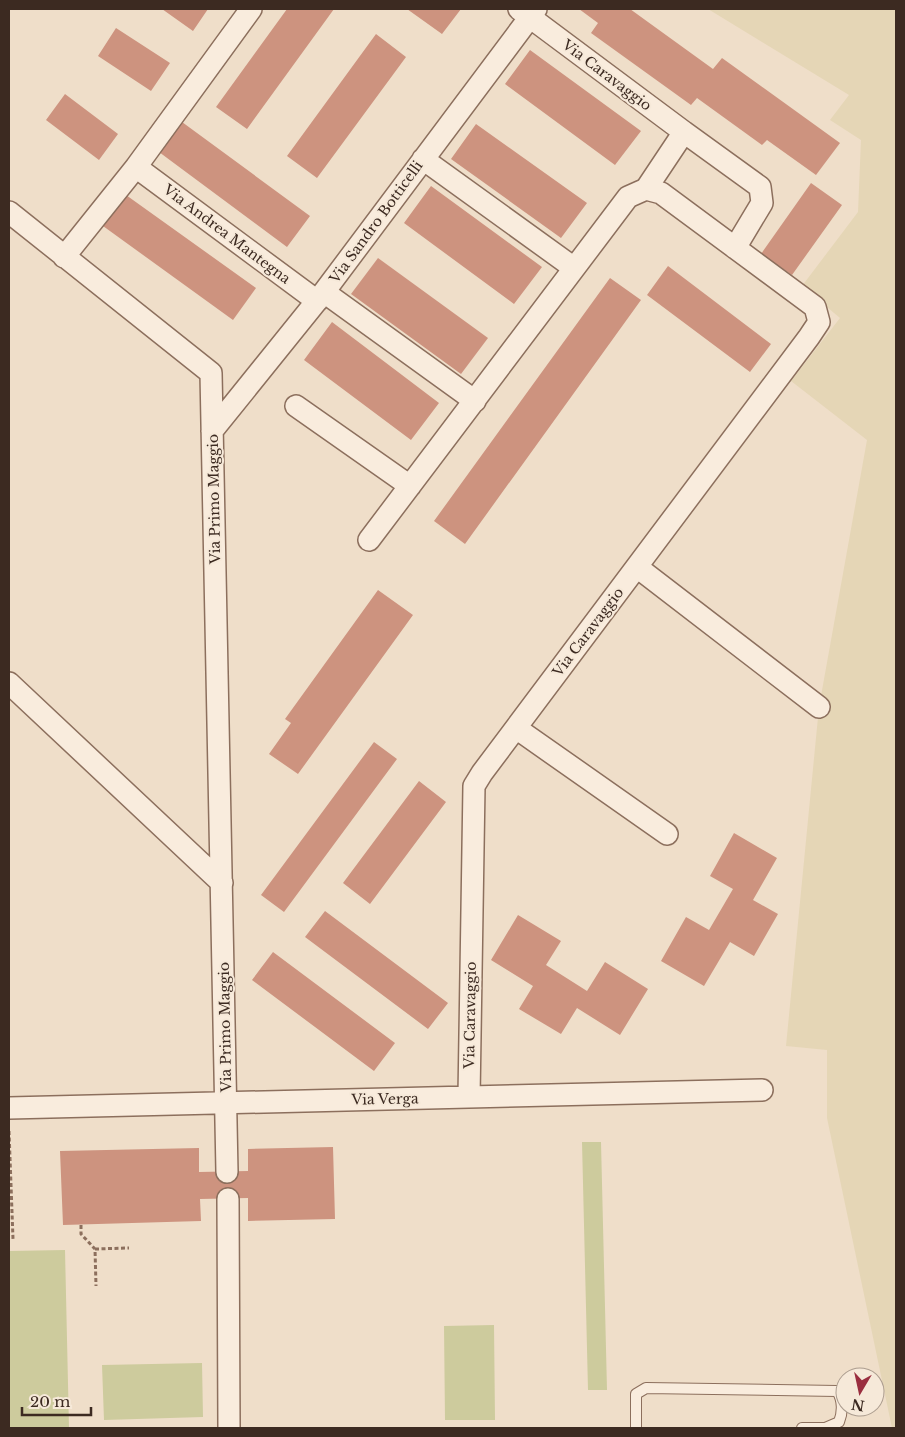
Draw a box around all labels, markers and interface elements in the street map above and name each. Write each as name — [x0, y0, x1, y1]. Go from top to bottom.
street label: Via Caravaggio — [558, 35, 655, 114]
street label: Via Sandro Botticelli — [325, 157, 427, 288]
street label: Via Andrea Mantegna — [159, 180, 294, 288]
street label: Via Primo Maggio — [204, 434, 224, 565]
street label: Via Caravaggio — [548, 584, 627, 681]
street label: Via Caravaggio — [460, 961, 480, 1070]
street label: Via Primo Maggio — [215, 962, 235, 1093]
street label: Via Verga — [350, 1089, 419, 1109]
north arrow — [835, 1367, 885, 1417]
scale bar — [22, 1384, 91, 1416]
text: 20 m — [30, 1392, 70, 1411]
text: N — [850, 1395, 866, 1415]

